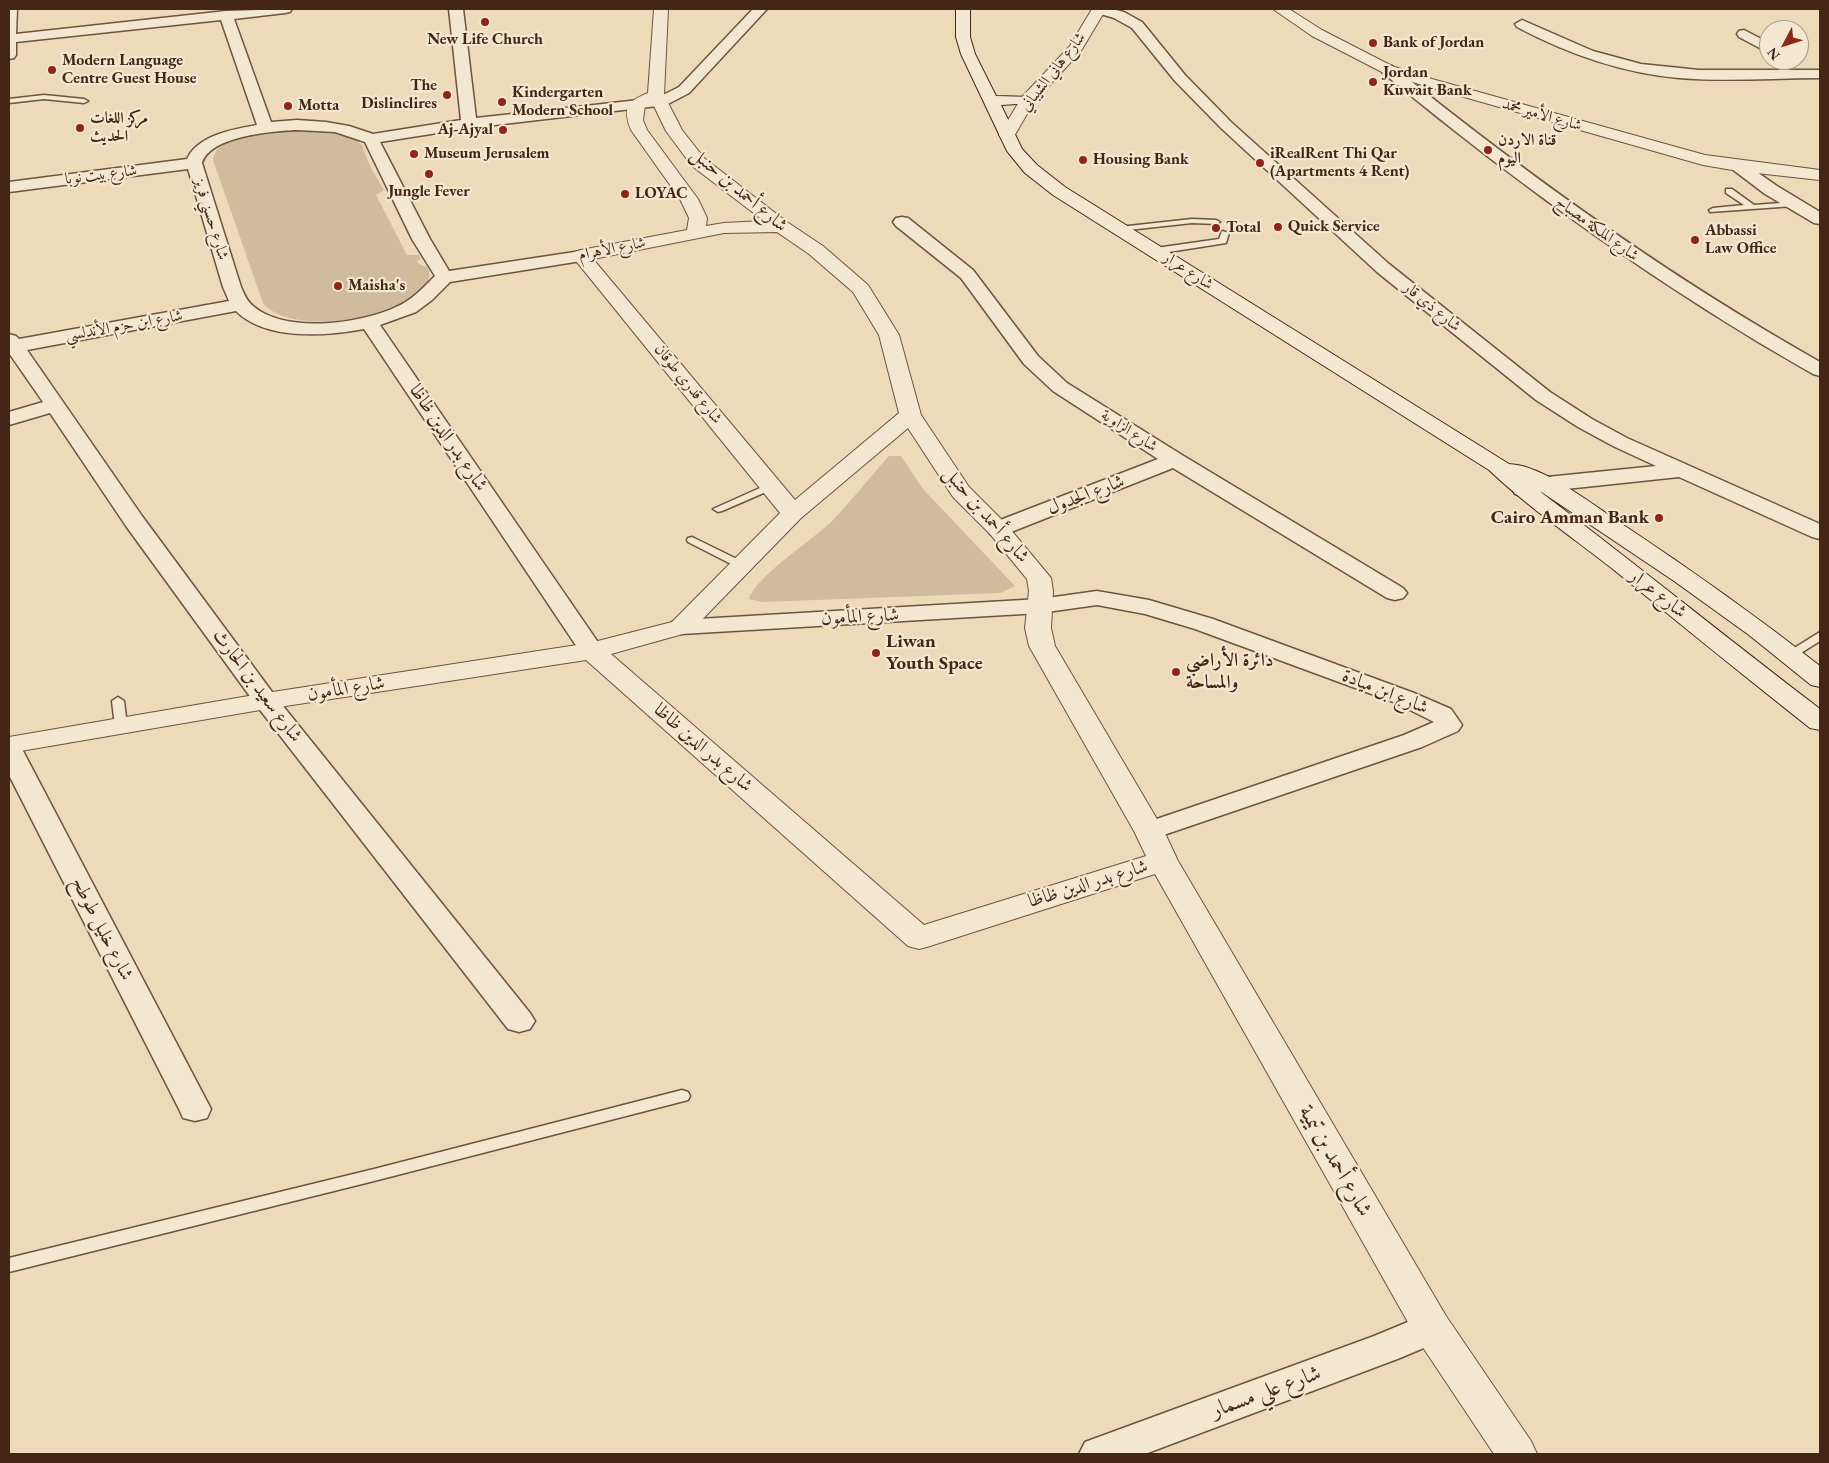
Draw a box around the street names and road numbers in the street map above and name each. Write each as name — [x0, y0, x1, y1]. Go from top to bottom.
street label: شارع هاني الشيباني — [1016, 29, 1090, 115]
street label: شارع الأمير محمد — [1500, 94, 1584, 136]
street label: شارع أحمد بن حنبل — [686, 143, 792, 237]
street label: شارع بيت نوبا — [64, 161, 138, 189]
street label: شارع حسني فريز — [189, 176, 233, 262]
street label: شارع الملكة مصباح — [1552, 192, 1642, 266]
street label: شارع الأهرام — [577, 233, 647, 265]
street label: شارع عرار — [1159, 248, 1217, 294]
street label: شارع ذي قار — [1399, 278, 1465, 336]
street label: شارع ابن حزم الأندلسي — [64, 306, 184, 346]
street label: شارع قدري طوقان — [650, 340, 726, 428]
street label: شارع بدر الدين ظاظا — [404, 380, 492, 496]
street label: شارع الزاوية — [1097, 406, 1161, 456]
street label: شارع أحمد بن حنبل — [938, 462, 1034, 568]
street label: شارع الجدول — [1044, 470, 1128, 520]
street label: شارع عرار — [1625, 565, 1691, 623]
street label: شارع المأمون — [820, 604, 900, 630]
street label: شارع سعيد بن الحارث — [207, 625, 307, 747]
street label: شارع ابن ميادة — [1339, 664, 1431, 720]
street label: شارع المأمون — [306, 672, 386, 706]
street label: شارع بدر الدين ظاظا — [649, 699, 757, 797]
street label: شارع بدر الدين ظاظا — [1025, 855, 1151, 913]
street label: شارع خليل طوطح — [66, 874, 138, 984]
street label: شارع أحمد بن تيمية — [1292, 1101, 1378, 1221]
street label: شارع علي مسمار — [1207, 1360, 1325, 1424]

